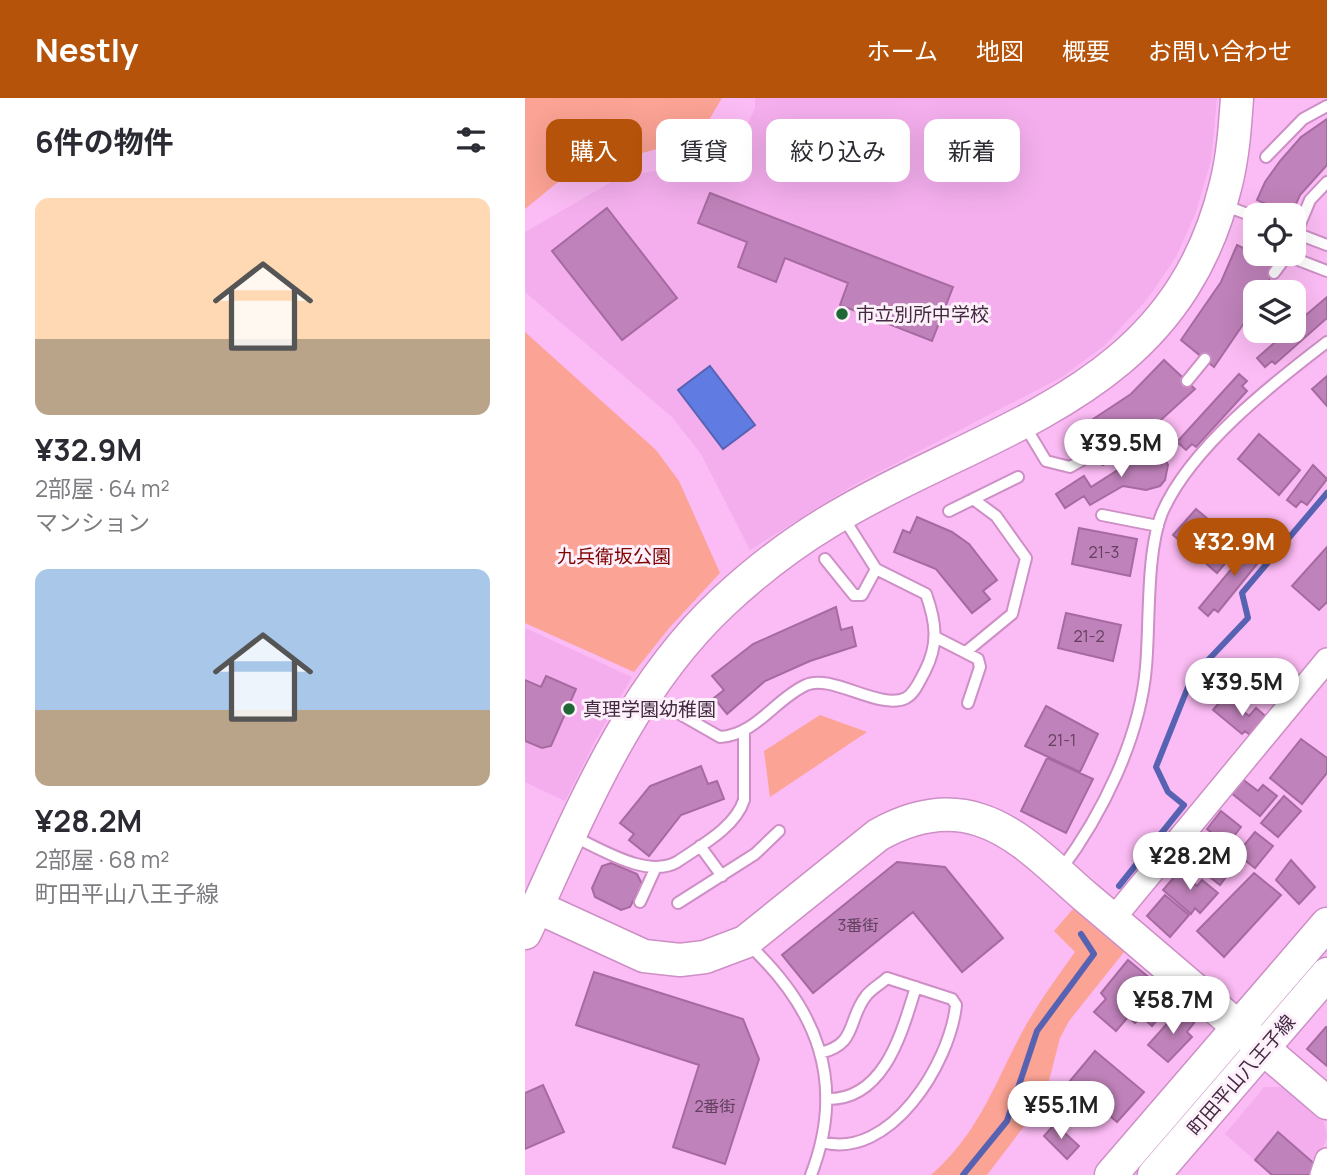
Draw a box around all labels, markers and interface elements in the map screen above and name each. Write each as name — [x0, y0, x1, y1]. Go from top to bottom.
text: Nestly — [35, 27, 138, 72]
text: ホーム — [867, 34, 938, 67]
text: 地図 — [976, 34, 1024, 67]
text: 概要 — [1062, 34, 1110, 67]
text: お問い合わせ — [1148, 34, 1292, 67]
chip: 購入 — [546, 119, 642, 182]
chip: 賃貸 — [656, 119, 752, 182]
chip: 絞り込み — [766, 119, 910, 182]
chip: 新着 — [924, 119, 1020, 182]
text: 6件の物件 — [35, 121, 174, 162]
icon: filters — [452, 121, 490, 159]
map controls — [1243, 203, 1306, 343]
button: locate — [1243, 203, 1306, 266]
icon: home — [200, 243, 326, 369]
button: layers — [1243, 280, 1306, 343]
place label: 市立別所中学校 — [856, 301, 989, 327]
marker: 市立別所中学校 — [834, 306, 850, 322]
pin: ¥39.5M — [1064, 420, 1178, 479]
text: ¥39.5M — [1080, 426, 1162, 458]
text: ¥32.9M — [35, 429, 142, 470]
text: 2部屋 · 64 m² — [35, 472, 170, 504]
text: マンション — [35, 506, 150, 538]
pin: ¥32.9M — [1177, 518, 1291, 578]
text: ¥32.9M — [1193, 525, 1275, 557]
house number: 21-3 — [1089, 541, 1119, 563]
park label: 九兵衛坂公園 — [557, 543, 671, 569]
icon: home — [200, 614, 326, 740]
house number: 21-2 — [1073, 625, 1105, 647]
pin: ¥39.5M — [1185, 658, 1299, 718]
text: ¥39.5M — [1201, 665, 1283, 697]
place label: 真理学園幼稚園 — [583, 696, 716, 722]
marker: 真理学園幼稚園 — [561, 701, 577, 717]
house number: 21-1 — [1048, 729, 1076, 751]
text: ¥28.2M — [35, 800, 142, 841]
pin: ¥28.2M — [1133, 832, 1247, 892]
text: ¥28.2M — [1149, 839, 1231, 871]
text: 2部屋 · 68 m² — [35, 843, 169, 875]
text: 町田平山八王子線 — [35, 877, 219, 909]
house number: 3番街 — [838, 914, 878, 936]
pin: ¥58.7M — [1116, 976, 1230, 1036]
text: ¥58.7M — [1133, 983, 1213, 1015]
street label: 町田平山八王子線 — [1181, 1009, 1301, 1141]
pin: ¥55.1M — [1004, 1082, 1118, 1141]
text: ¥55.1M — [1024, 1088, 1098, 1120]
house number: 2番街 — [694, 1095, 736, 1117]

